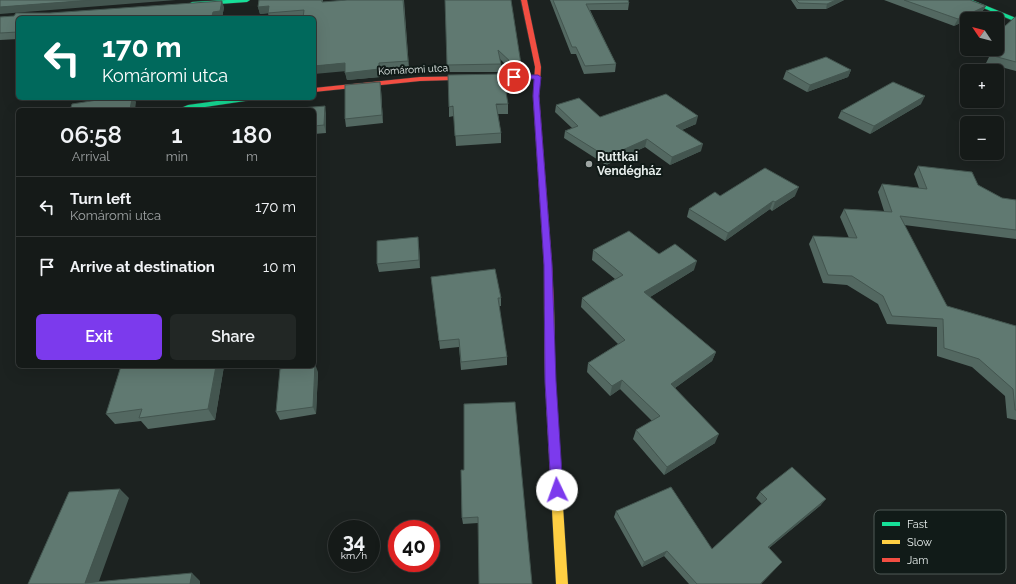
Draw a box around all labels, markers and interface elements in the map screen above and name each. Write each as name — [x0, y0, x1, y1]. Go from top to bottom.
north arrow — [960, 12, 1004, 56]
map controls — [960, 12, 1004, 160]
text: 170 m — [102, 31, 182, 64]
icon: left — [36, 32, 88, 84]
pin — [497, 60, 531, 94]
street label: Komáromi utca — [378, 62, 448, 77]
button: + — [960, 64, 1004, 108]
text: Komáromi utca — [102, 65, 228, 86]
icon: arrive — [503, 66, 525, 88]
button: − — [960, 116, 1004, 160]
text: 06:58 — [60, 120, 122, 149]
text: 1 — [171, 120, 183, 149]
text: 180 — [232, 120, 272, 149]
text: Arrival — [72, 149, 110, 164]
text: min — [166, 149, 188, 164]
text: m — [246, 149, 258, 164]
place label: Ruttkai Vendégház — [597, 150, 661, 178]
marker: Ruttkai Vendégház — [584, 159, 594, 169]
text: Turn left — [70, 190, 131, 208]
icon: left — [36, 196, 58, 218]
text: 170 m — [255, 198, 296, 216]
text: Komáromi utca — [70, 208, 161, 223]
icon: arrive — [36, 256, 58, 278]
text: Arrive at destination — [70, 258, 215, 276]
text: 10 m — [263, 258, 296, 276]
button: Exit — [36, 314, 162, 360]
button: Share — [170, 314, 296, 360]
position arrow — [536, 469, 578, 511]
legend — [874, 510, 1006, 574]
text: Fast — [907, 518, 928, 531]
speed limit sign: 40 — [388, 520, 440, 572]
text: 34 — [343, 529, 365, 553]
text: Slow — [907, 536, 932, 549]
text: km/h — [341, 550, 367, 561]
text: Jam — [907, 554, 928, 567]

